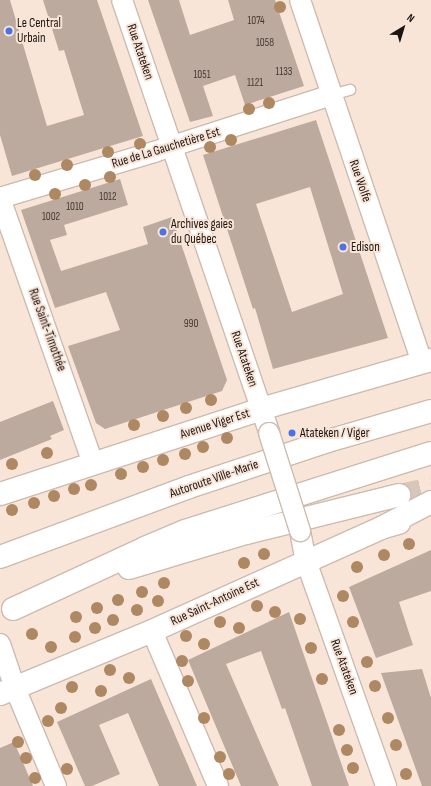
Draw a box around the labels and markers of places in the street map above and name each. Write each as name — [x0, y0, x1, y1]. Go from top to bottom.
place label: Le Central Urbain — [17, 16, 61, 47]
marker: Le Central Urbain — [4, 26, 14, 36]
place label: Archives gaies du Québec — [171, 217, 233, 248]
marker: Archives gaies du Québec — [158, 227, 168, 237]
place label: Edison — [351, 239, 380, 255]
marker: Edison — [338, 242, 348, 252]
place label: Atateken / Viger — [300, 425, 369, 441]
marker: Atateken / Viger — [287, 428, 297, 438]

